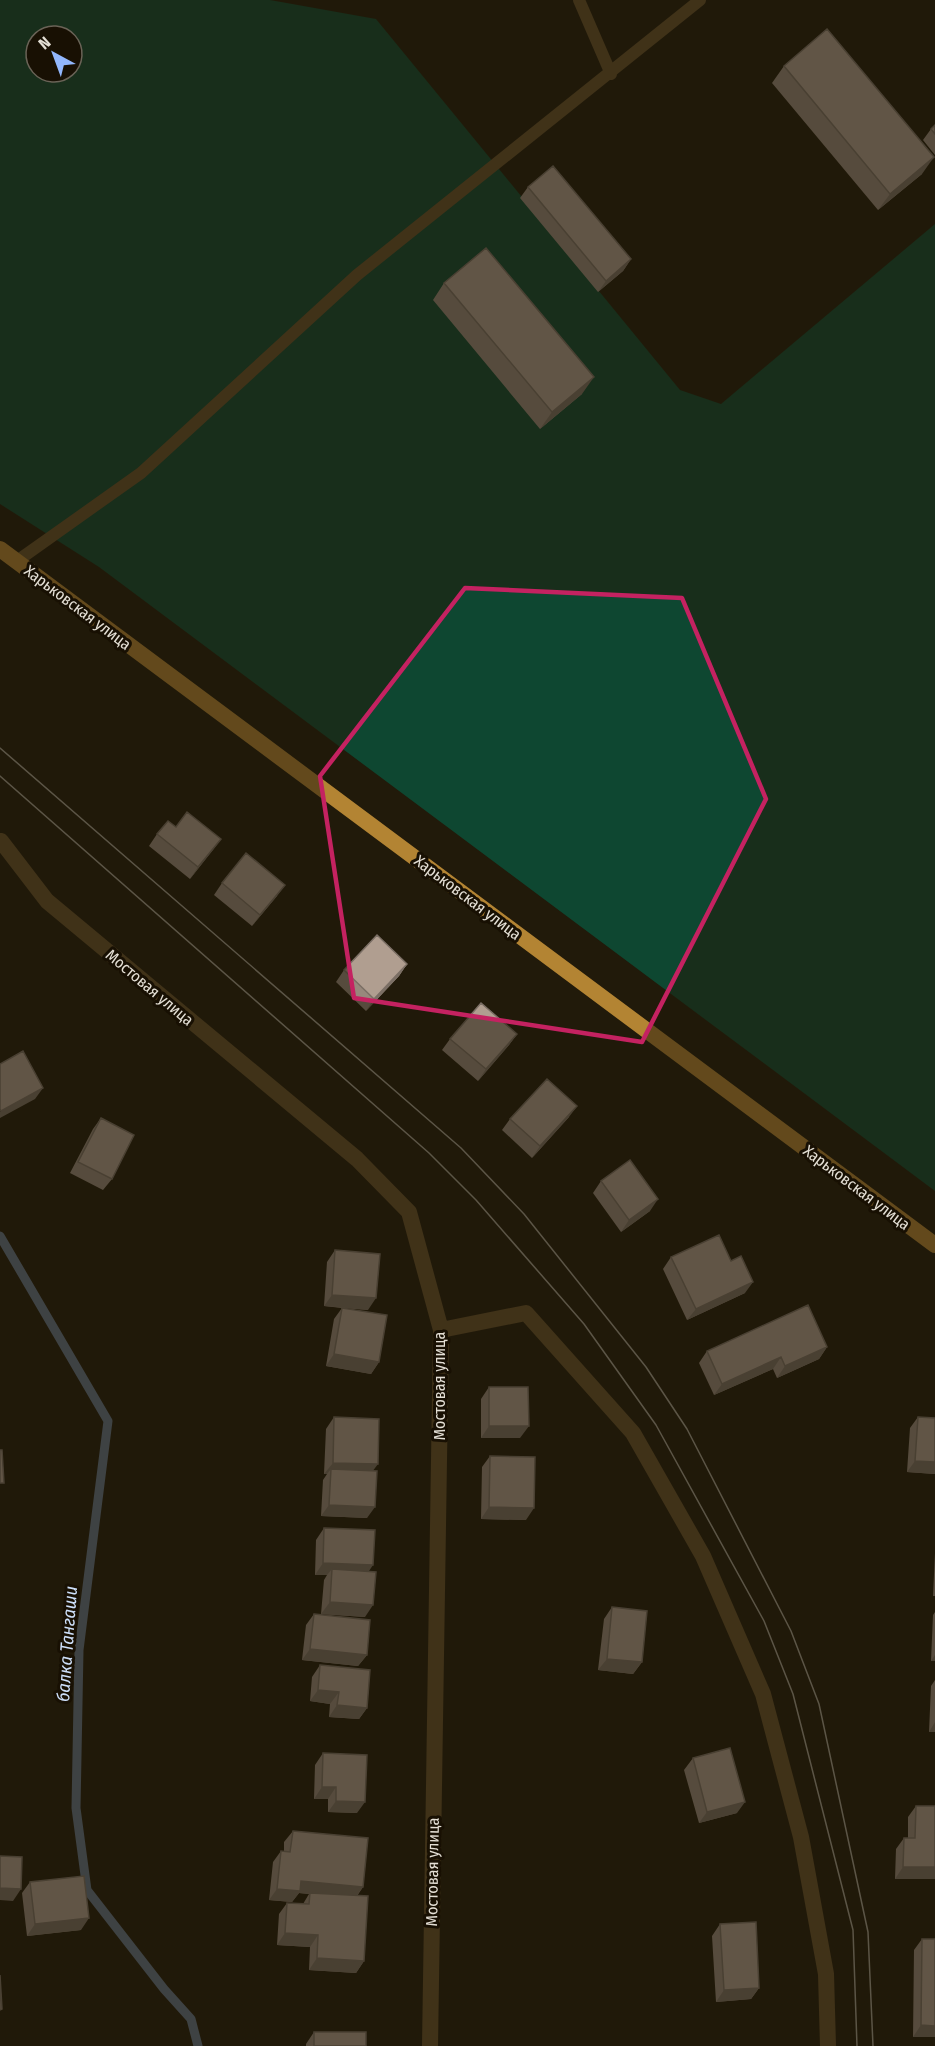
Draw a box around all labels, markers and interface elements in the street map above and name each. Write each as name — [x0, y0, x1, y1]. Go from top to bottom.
north arrow — [24, 24, 84, 84]
text: N — [35, 33, 54, 53]
street label: Харьковская улица — [20, 561, 135, 654]
street label: Харьковская улица — [410, 851, 525, 944]
street label: Мостовая улица — [102, 945, 198, 1030]
street label: Харьковская улица — [799, 1141, 914, 1234]
street label: Мостовая улица — [430, 1332, 449, 1440]
water label: балка Тангаши — [52, 1585, 82, 1703]
street label: Мостовая улица — [422, 1817, 443, 1926]

